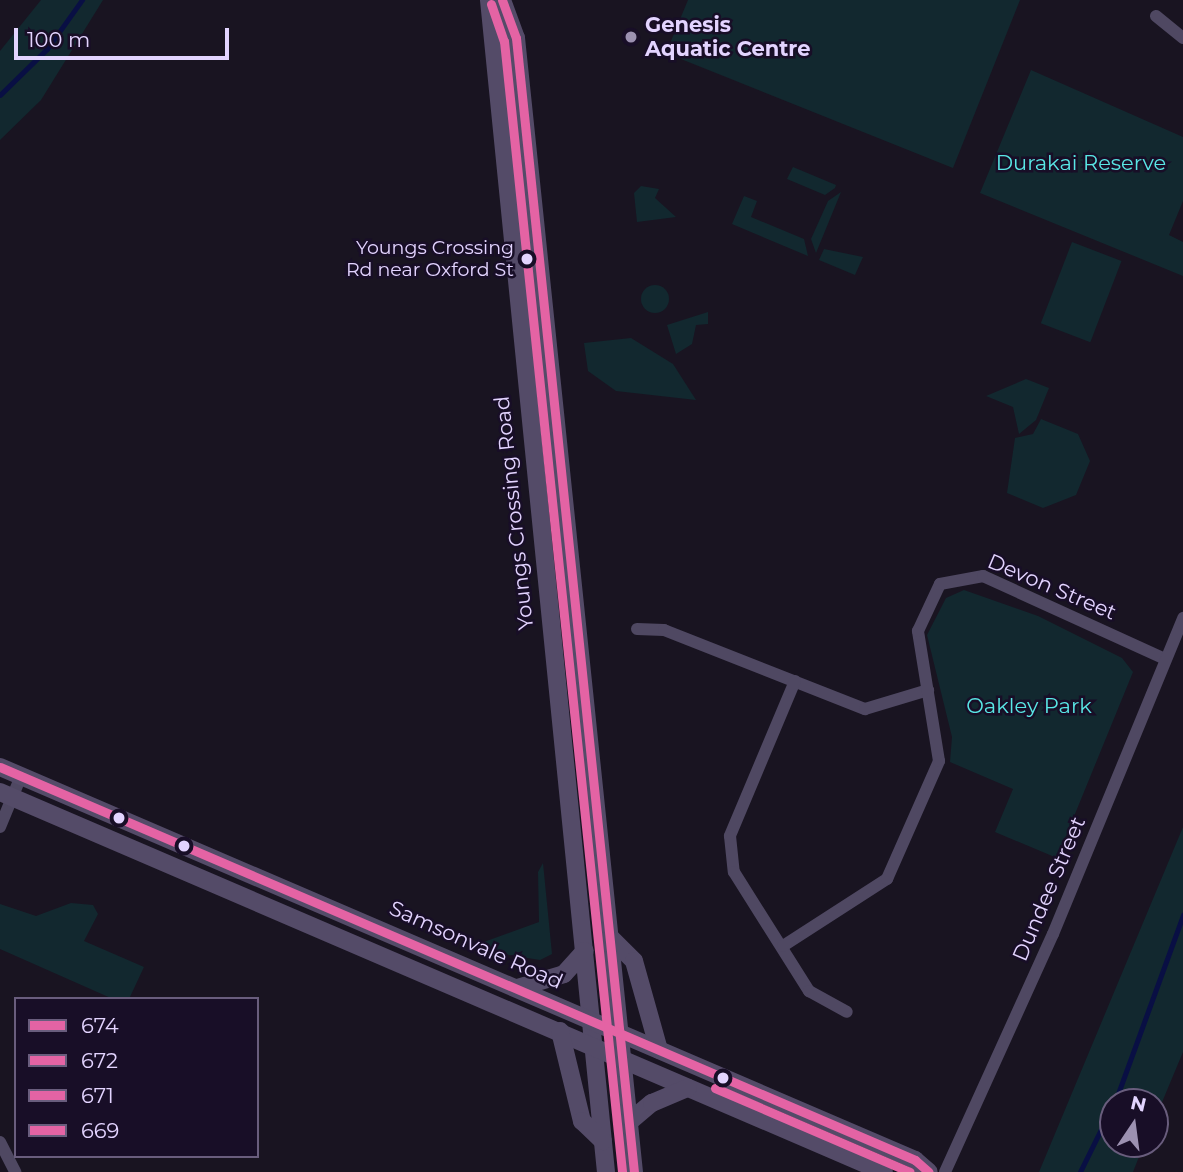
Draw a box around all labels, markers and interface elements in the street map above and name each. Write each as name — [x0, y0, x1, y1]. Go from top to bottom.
place label: Genesis Aquatic Centre — [645, 12, 810, 62]
scale bar — [18, 14, 233, 58]
text: 100 m — [27, 27, 90, 52]
marker: Genesis Aquatic Centre — [623, 29, 639, 45]
park label: Durakai Reserve — [996, 150, 1166, 176]
place label: Youngs Crossing Rd near Oxford St — [346, 237, 514, 281]
marker: Youngs Crossing Rd near Oxford St — [520, 252, 534, 266]
street label: Youngs Crossing Road — [489, 395, 539, 631]
street label: Devon Street — [984, 549, 1120, 625]
park label: Oakley Park — [966, 693, 1092, 719]
unlabelled marker — [112, 811, 126, 825]
street label: Dundee Street — [1007, 813, 1091, 965]
unlabelled marker — [177, 839, 191, 853]
street label: Samsonvale Road — [385, 895, 567, 995]
legend — [14, 997, 259, 1158]
text: 674 — [81, 1013, 119, 1038]
text: 672 — [81, 1048, 118, 1073]
unlabelled marker — [716, 1071, 730, 1085]
text: 671 — [81, 1083, 114, 1108]
north arrow — [1099, 1088, 1169, 1158]
text: N — [1128, 1091, 1148, 1117]
text: 669 — [81, 1118, 119, 1143]

